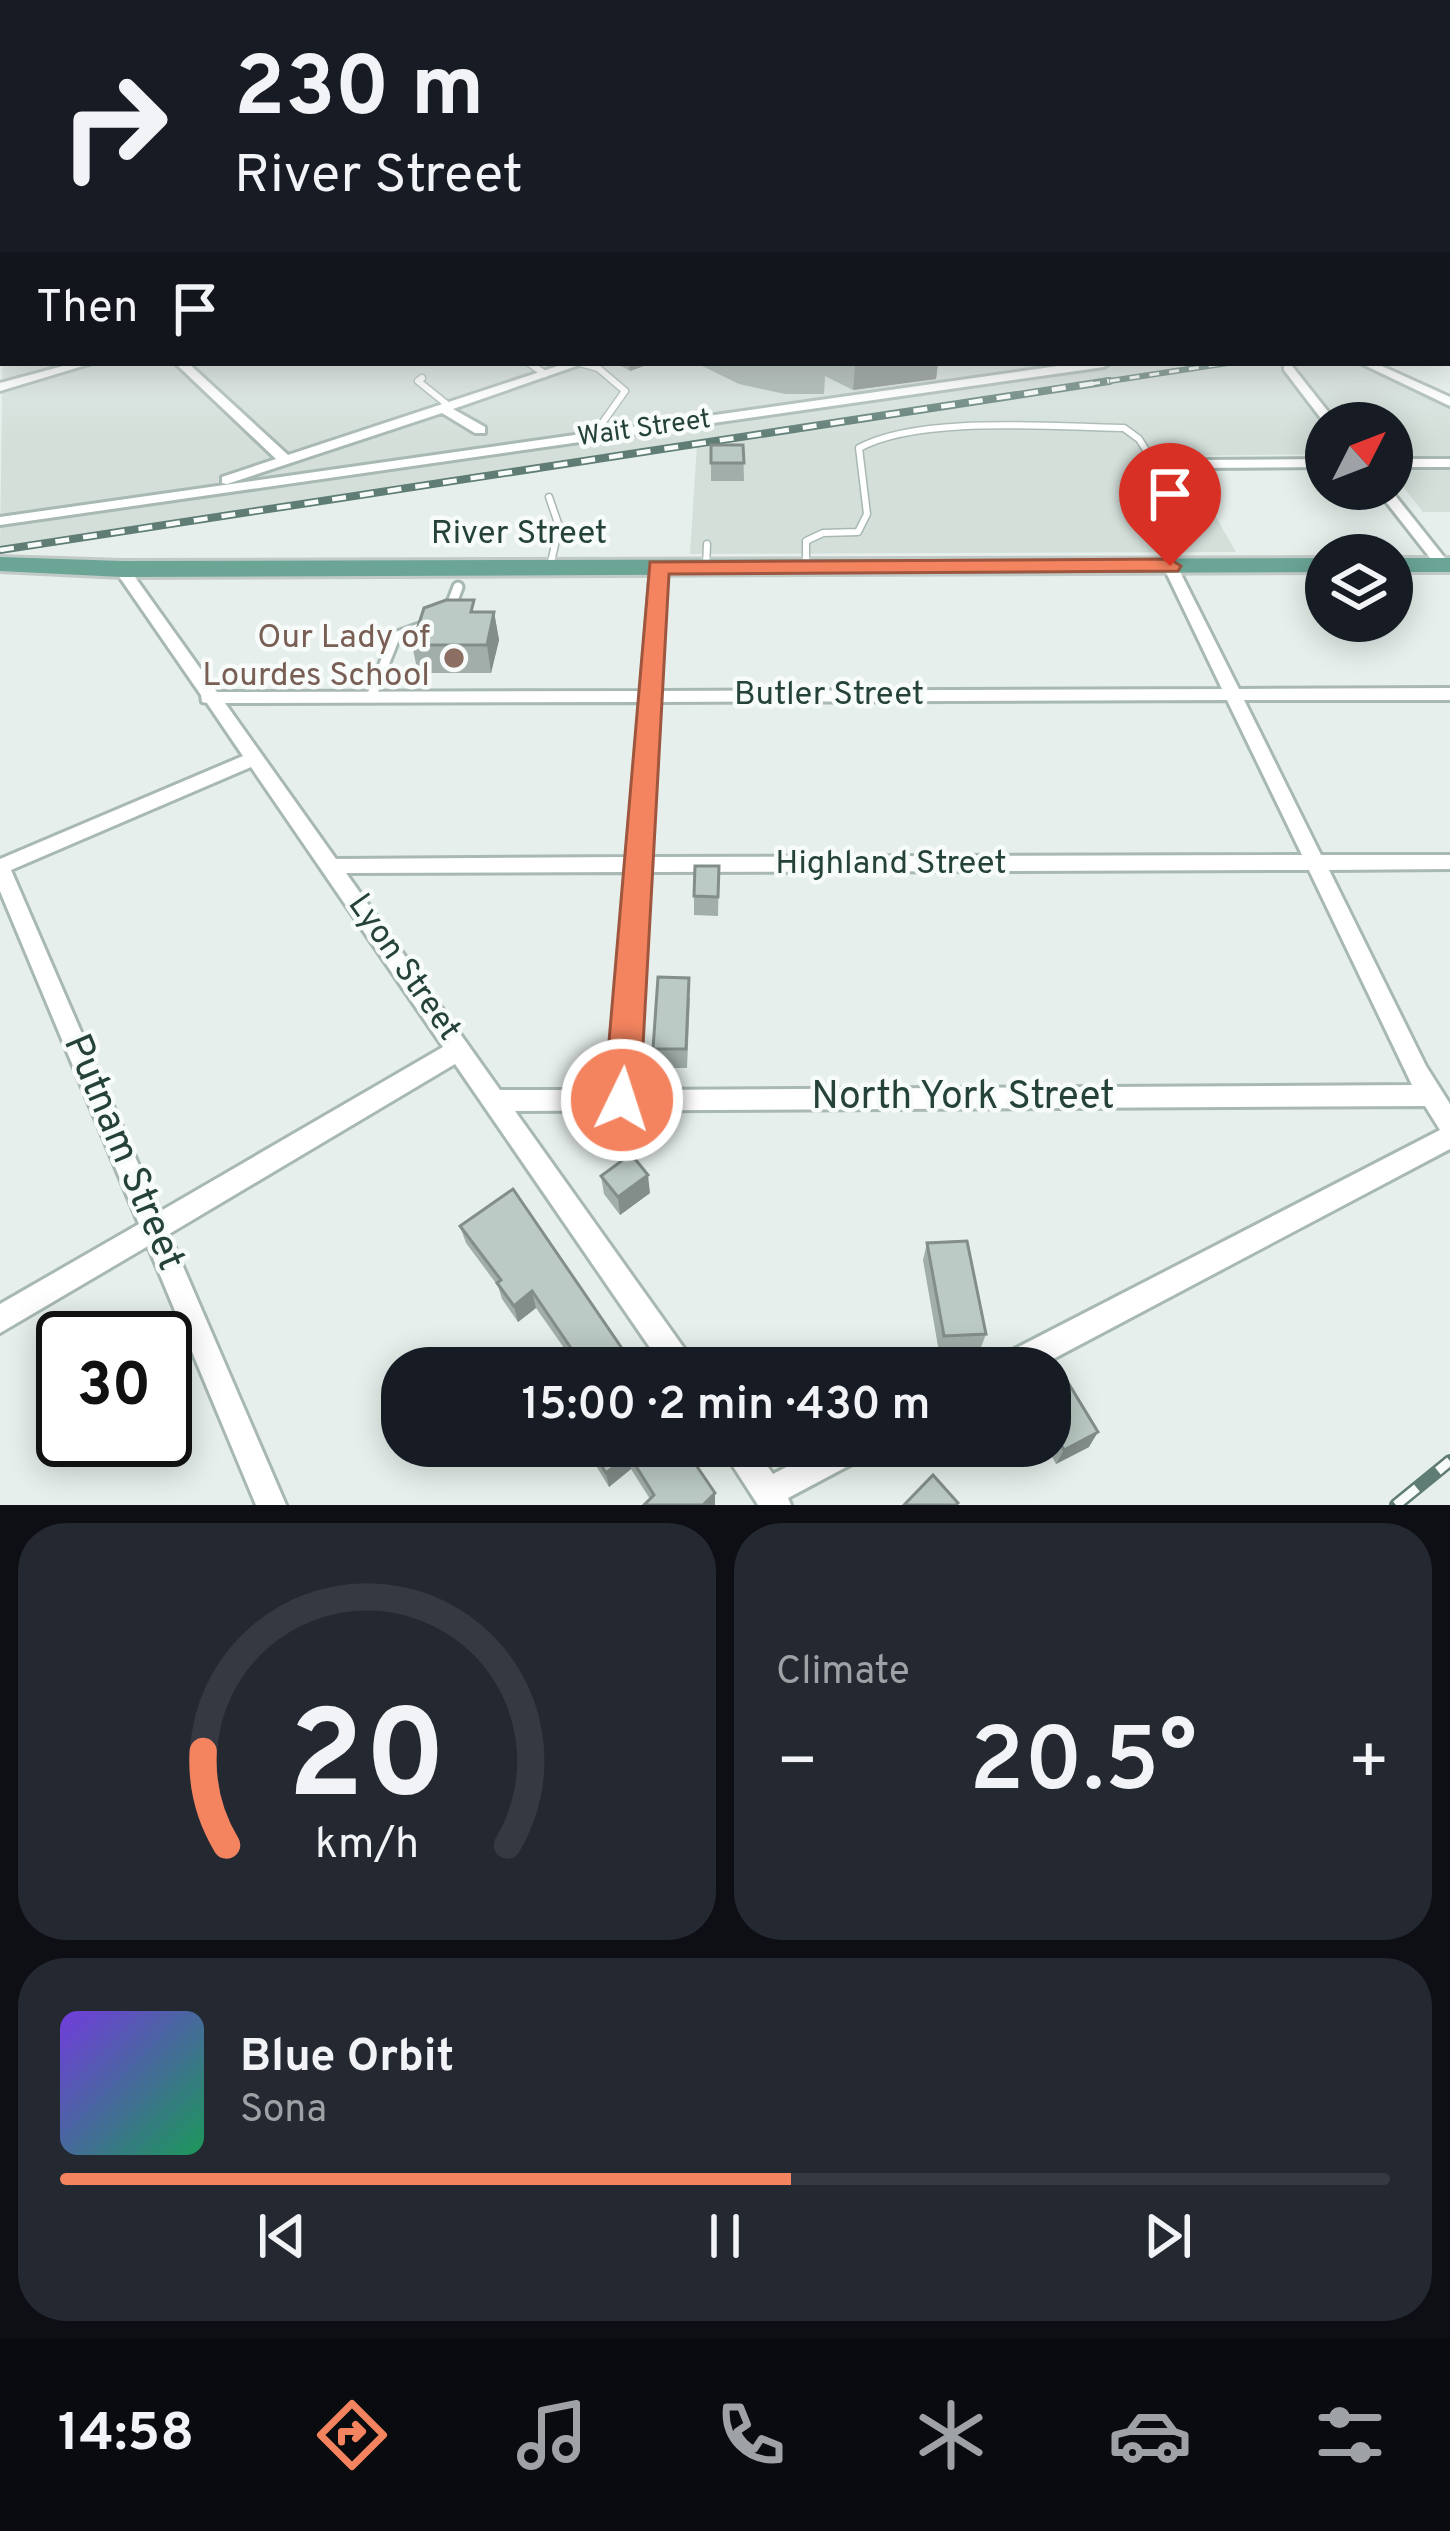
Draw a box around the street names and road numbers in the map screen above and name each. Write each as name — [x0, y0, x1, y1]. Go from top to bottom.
street label: Wait Street — [575, 403, 713, 455]
street label: River Street — [431, 514, 607, 556]
street label: Butler Street — [734, 675, 924, 717]
street label: Highland Street — [775, 844, 1007, 886]
street label: Lyon Street — [337, 886, 469, 1050]
street label: Putnam Street — [50, 1028, 194, 1278]
street label: North York Street — [811, 1074, 1115, 1123]

